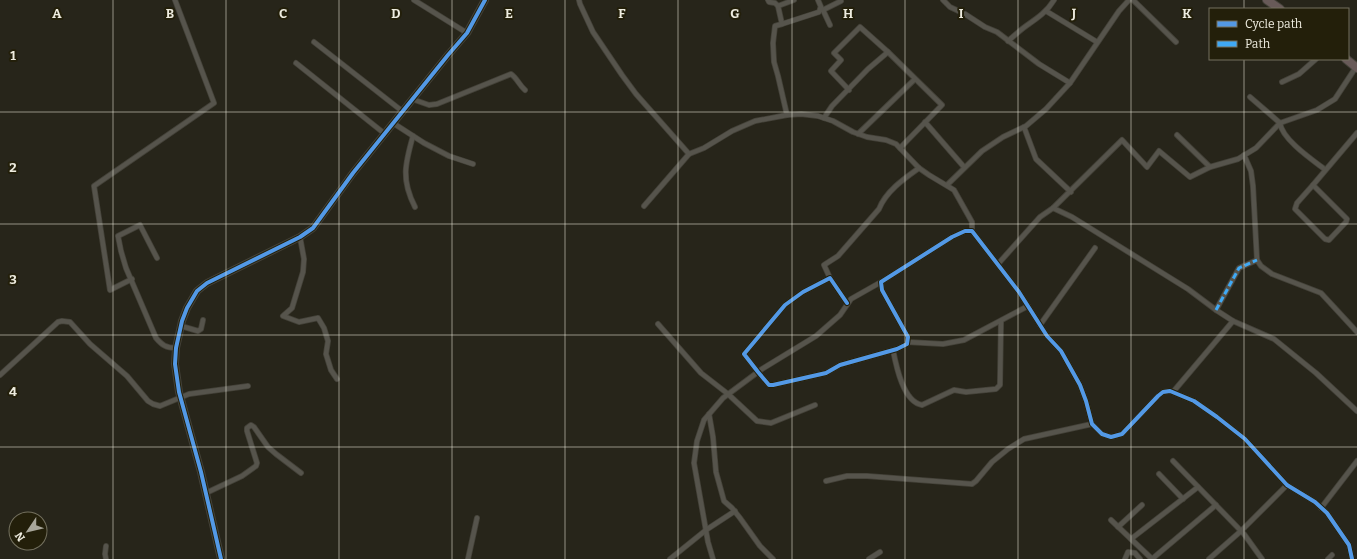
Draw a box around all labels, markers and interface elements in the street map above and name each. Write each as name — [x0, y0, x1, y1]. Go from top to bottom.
text: A — [52, 6, 62, 21]
text: B — [166, 6, 174, 21]
text: C — [279, 6, 287, 21]
text: D — [391, 6, 401, 21]
text: E — [505, 6, 513, 21]
text: F — [618, 6, 626, 21]
text: G — [730, 6, 740, 21]
text: H — [843, 6, 853, 21]
text: I — [959, 6, 964, 21]
text: J — [1071, 6, 1077, 21]
text: K — [1182, 6, 1192, 21]
legend — [1209, 8, 1349, 60]
text: Cycle path — [1245, 17, 1303, 31]
text: Path — [1245, 37, 1271, 51]
text: 1 — [10, 48, 16, 63]
text: 2 — [9, 160, 17, 175]
text: 3 — [9, 272, 17, 287]
text: 4 — [9, 384, 17, 399]
north arrow — [8, 511, 48, 551]
text: N — [12, 529, 28, 544]

